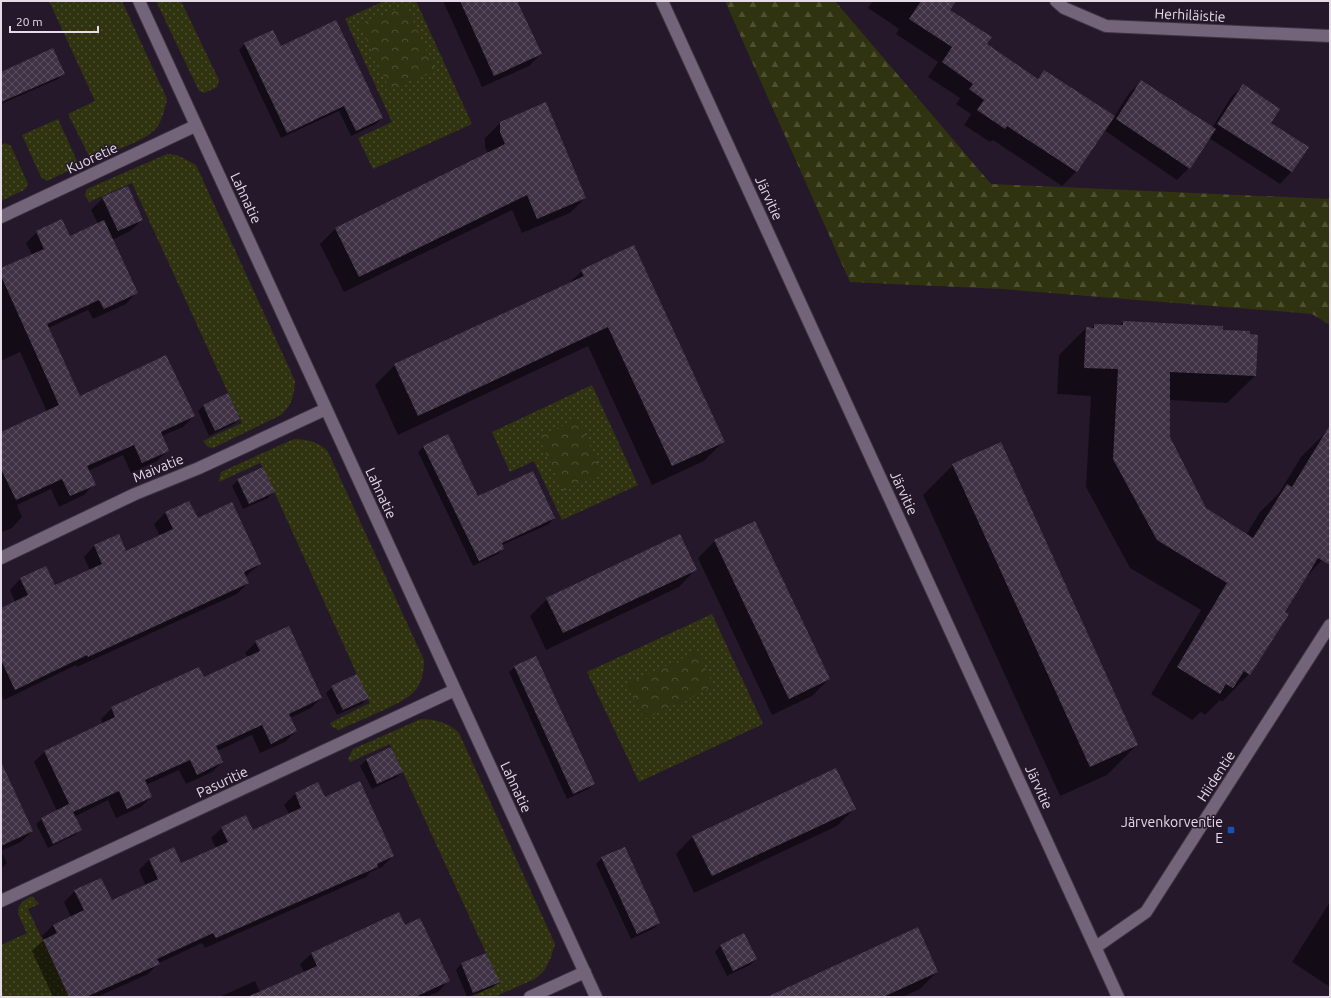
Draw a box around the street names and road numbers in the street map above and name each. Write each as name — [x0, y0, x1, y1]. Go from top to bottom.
street label: Herhiläistie — [1154, 5, 1226, 25]
street label: Kuoretie — [64, 139, 120, 177]
street label: Lahnatie — [227, 170, 265, 226]
street label: Järvitie — [752, 174, 786, 222]
street label: Maivatie — [130, 451, 186, 485]
street label: Lahnatie — [362, 465, 400, 521]
street label: Järvitie — [887, 469, 921, 517]
street label: Hiidentie — [1194, 748, 1238, 804]
street label: Lahnatie — [497, 759, 535, 815]
street label: Pasuritie — [194, 763, 250, 801]
street label: Järvitie — [1022, 763, 1056, 811]

